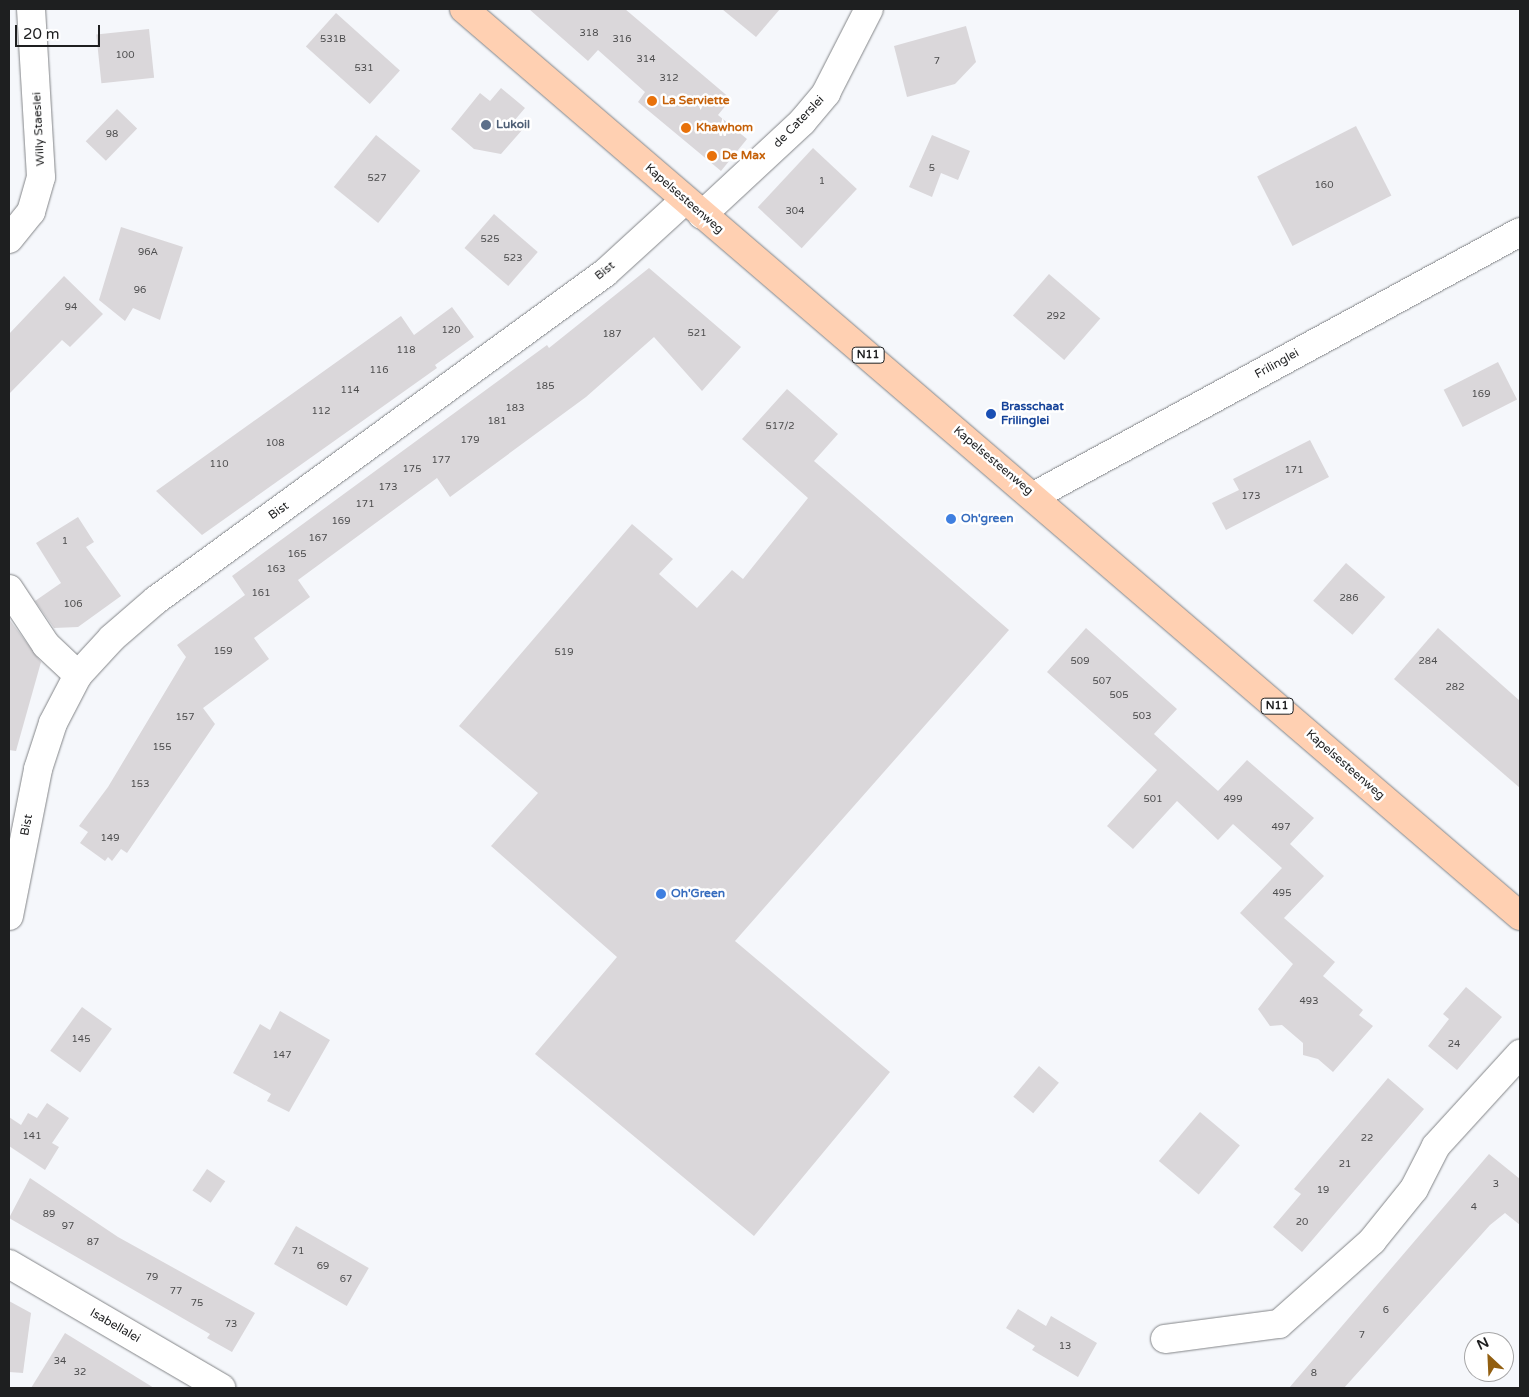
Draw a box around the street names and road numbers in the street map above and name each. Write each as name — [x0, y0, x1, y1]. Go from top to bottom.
street label: Willy Staeslei — [30, 92, 48, 166]
street label: de Caterslei — [771, 93, 827, 151]
street label: Kapelsesteenweg — [642, 161, 726, 237]
street label: Bist — [592, 259, 618, 283]
road number: N11 — [850, 346, 886, 364]
street label: Frilinglei — [1252, 346, 1302, 382]
street label: Kapelsesteenweg — [950, 424, 1036, 498]
street label: Bist — [266, 499, 292, 523]
road number: N11 — [1260, 698, 1294, 714]
street label: Kapelsesteenweg — [1303, 727, 1387, 803]
street label: Bist — [18, 813, 36, 837]
street label: Isabellalei — [87, 1306, 143, 1346]

